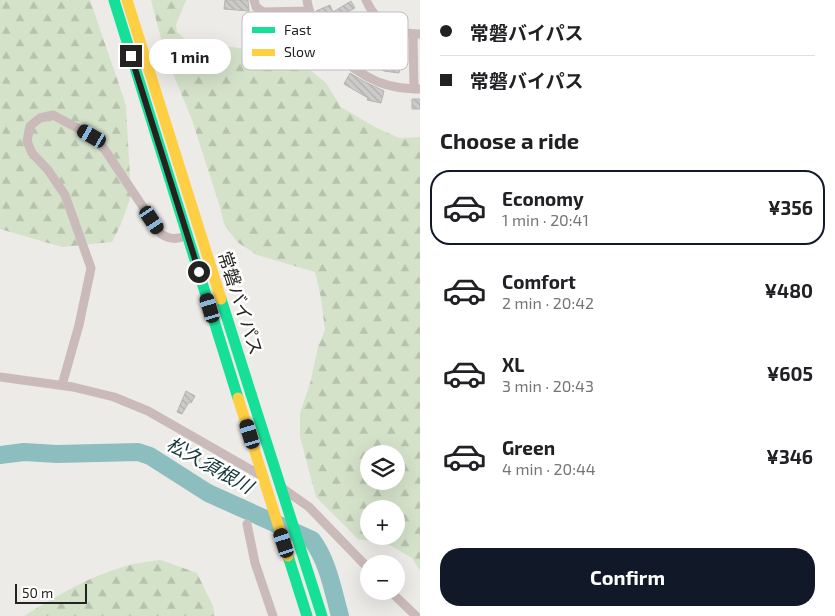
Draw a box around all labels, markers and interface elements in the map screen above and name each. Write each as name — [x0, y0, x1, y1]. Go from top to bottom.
legend — [242, 12, 408, 70]
text: Fast — [284, 21, 311, 38]
text: 常磐バイパス — [470, 21, 584, 44]
callout: 1 min — [148, 38, 231, 74]
text: Slow — [284, 43, 316, 60]
route end — [120, 45, 142, 67]
text: 1 min — [171, 47, 209, 66]
text: 常磐バイパス — [470, 69, 584, 92]
car — [75, 122, 108, 150]
text: Choose a ride — [440, 127, 579, 153]
icon: car — [442, 185, 487, 230]
text: Economy — [502, 187, 584, 210]
text: ¥356 — [768, 196, 813, 219]
car — [137, 203, 166, 237]
text: 1 min · 20:41 — [502, 210, 589, 229]
street label: 常磐バイパス — [214, 248, 268, 357]
route start — [188, 261, 210, 283]
icon: car — [442, 268, 487, 313]
text: Comfort — [502, 270, 576, 293]
text: ¥480 — [764, 279, 813, 302]
car — [198, 291, 221, 325]
text: 2 min · 20:42 — [502, 293, 594, 312]
icon: car — [442, 351, 487, 396]
text: XL — [502, 353, 524, 376]
text: ¥605 — [767, 362, 813, 385]
text: 3 min · 20:43 — [502, 376, 594, 395]
car — [238, 417, 261, 451]
water label: 松久須根川 — [163, 431, 259, 499]
icon: car — [442, 434, 487, 479]
text: Green — [502, 436, 555, 459]
map controls — [360, 445, 405, 600]
button: layers — [360, 445, 405, 490]
text: ¥346 — [766, 445, 813, 468]
text: 4 min · 20:44 — [502, 459, 596, 478]
button: + — [360, 500, 405, 545]
car — [272, 526, 295, 560]
button: Confirm — [440, 548, 815, 606]
button: − — [360, 555, 405, 600]
scale bar — [15, 581, 88, 604]
text: 50 m — [22, 584, 53, 601]

